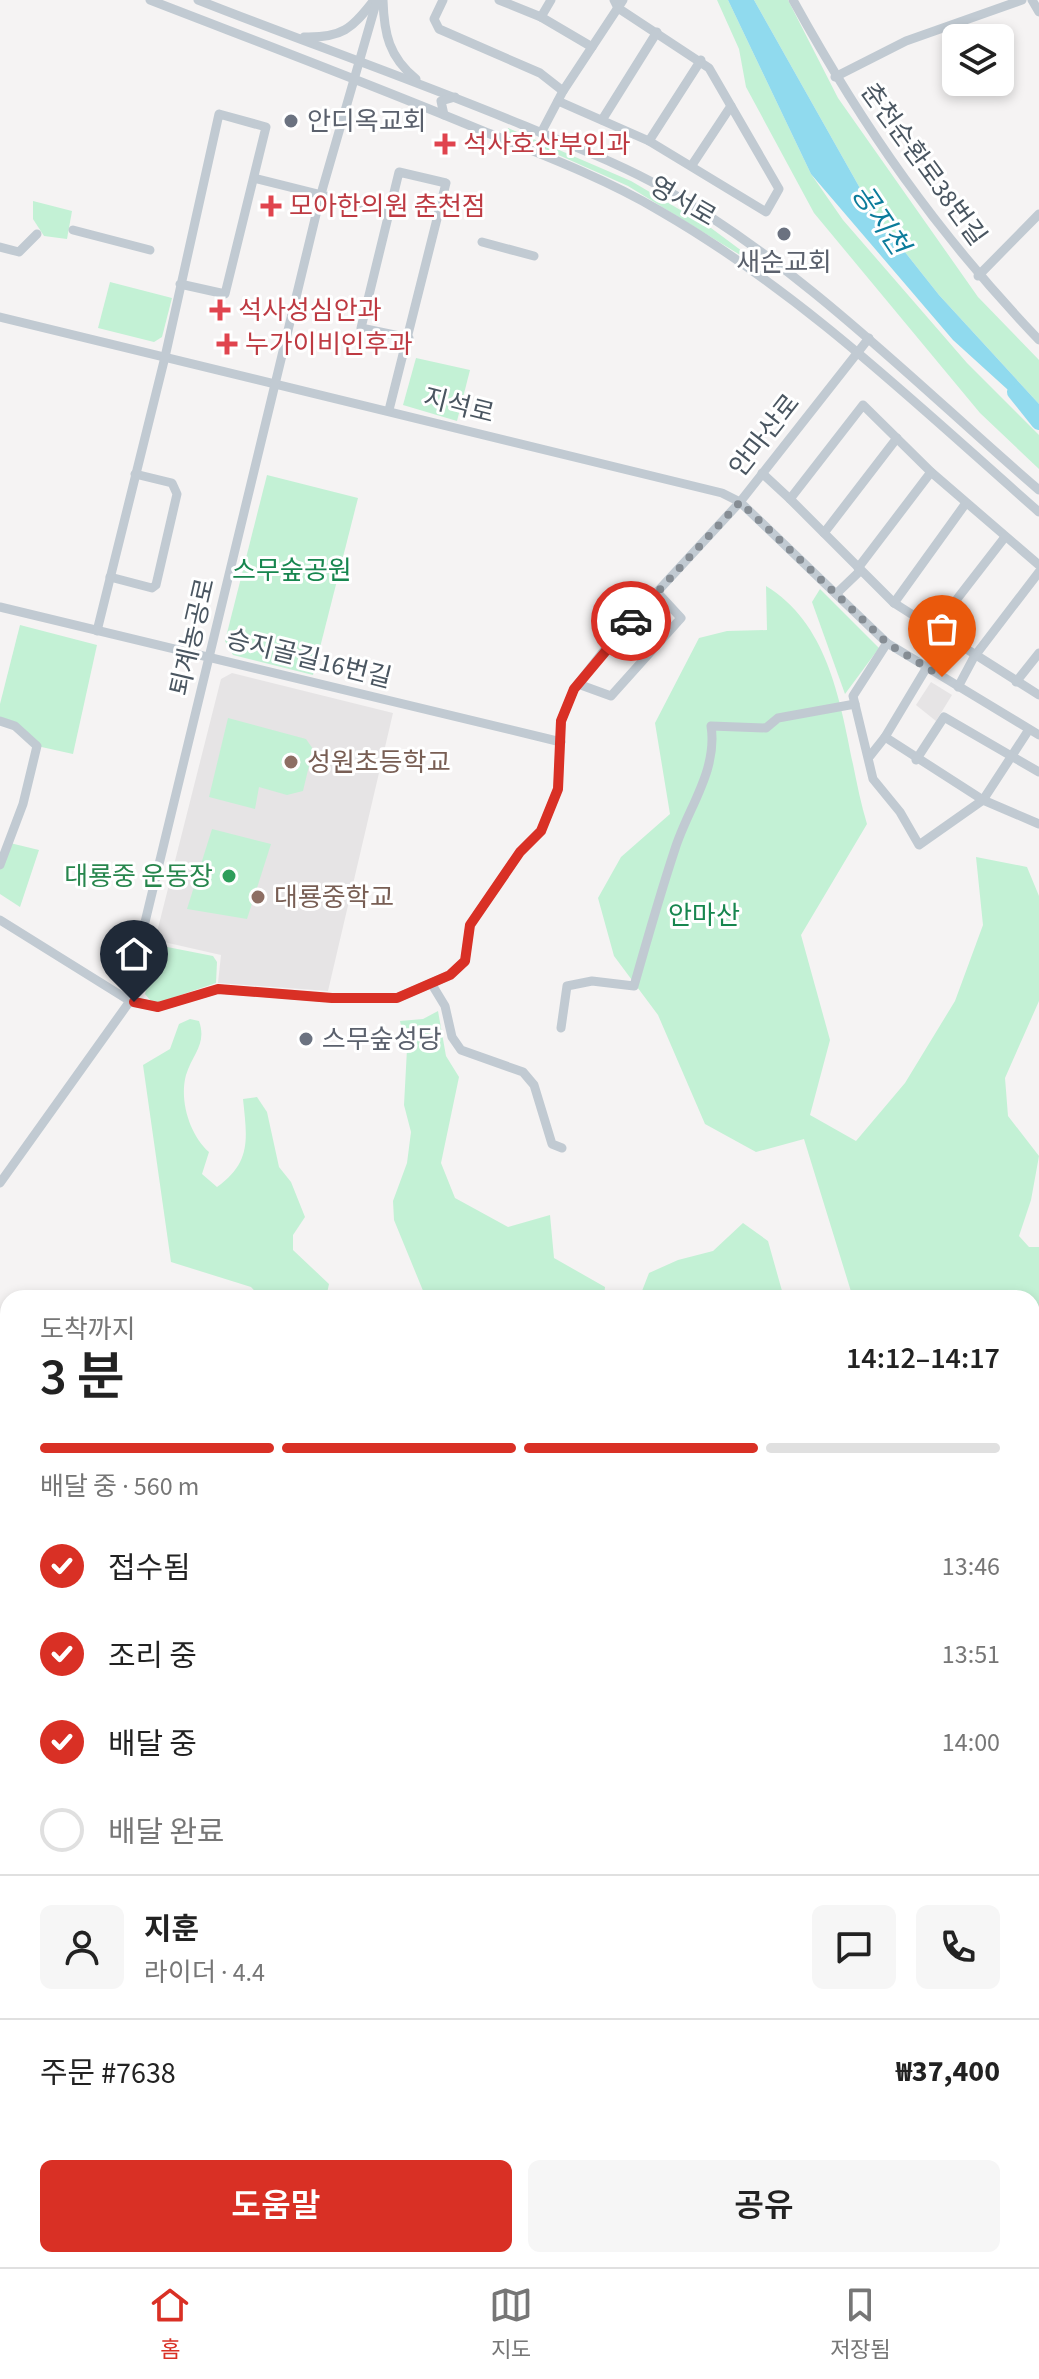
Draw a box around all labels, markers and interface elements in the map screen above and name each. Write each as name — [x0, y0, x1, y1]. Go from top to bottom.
map controls — [942, 24, 1014, 96]
button: layers — [942, 24, 1014, 96]
street label: 춘천순환로38번길 — [852, 75, 995, 253]
place label: 안디옥교회 — [307, 103, 427, 140]
marker: 안디옥교회 — [282, 112, 300, 130]
place label: 석사호산부인과 — [463, 126, 631, 163]
marker: 석사호산부인과 — [434, 133, 456, 155]
street label: 영서로 — [642, 167, 723, 235]
water label: 공지천 — [842, 176, 920, 265]
place label: 모아한의원 춘천점 — [289, 188, 486, 225]
marker: 모아한의원 춘천점 — [260, 195, 282, 217]
marker: 새순교회 — [775, 225, 793, 243]
place label: 새순교회 — [736, 244, 832, 281]
place label: 석사성심안과 — [238, 292, 382, 329]
marker: 석사성심안과 — [209, 299, 231, 321]
place label: 누가이비인후과 — [245, 326, 413, 363]
marker: 누가이비인후과 — [216, 333, 238, 355]
street label: 지석로 — [420, 379, 498, 432]
street label: 안마산로 — [720, 386, 808, 484]
park label: 스무숲공원 — [232, 552, 352, 589]
street label: 퇴계농공로 — [161, 575, 224, 700]
courier — [591, 581, 671, 661]
pin — [908, 595, 976, 677]
icon: car — [609, 599, 653, 643]
icon: bag — [920, 607, 964, 651]
street label: 승지골길16번길 — [222, 620, 396, 697]
place label: 성원초등학교 — [307, 744, 451, 781]
marker: 성원초등학교 — [282, 753, 300, 771]
place label: 대룡중 운동장 — [64, 858, 213, 895]
marker: 대룡중 운동장 — [220, 867, 238, 885]
place label: 대룡중학교 — [274, 879, 394, 916]
marker: 대룡중학교 — [249, 888, 267, 906]
park label: 안마산 — [668, 897, 740, 934]
pin — [100, 920, 168, 1002]
icon: home — [112, 932, 156, 976]
place label: 스무숲성당 — [322, 1021, 442, 1058]
marker: 스무숲성당 — [297, 1030, 315, 1048]
text: 도착까지 — [40, 1311, 136, 1348]
text: 14:12–14:17 — [846, 1337, 1000, 1380]
text: 3 분 — [40, 1341, 125, 1415]
text: 배달 중 · 560 m — [40, 1468, 199, 1505]
icon: check — [40, 1544, 84, 1588]
text: 접수됨 — [108, 1547, 191, 1590]
text: 13:46 — [942, 1548, 1000, 1585]
icon: check — [40, 1632, 84, 1676]
text: 조리 중 — [108, 1635, 197, 1678]
text: 13:51 — [942, 1636, 1000, 1673]
icon: check — [40, 1720, 84, 1764]
text: 배달 중 — [108, 1723, 197, 1766]
text: 14:00 — [942, 1724, 1000, 1761]
text: 배달 완료 — [108, 1811, 224, 1854]
button: person — [40, 1905, 124, 1989]
button: chat — [812, 1905, 896, 1989]
button: phone — [916, 1905, 1000, 1989]
text: 지훈 — [144, 1908, 199, 1951]
text: 라이더 · 4.4 — [144, 1954, 265, 1991]
text: ₩37,400 — [896, 2050, 1000, 2093]
text: 주문 #7638 — [40, 2052, 176, 2095]
button: 도움말 — [40, 2160, 512, 2252]
button: 공유 — [528, 2160, 1000, 2252]
tab: 홈 — [148, 2283, 192, 2366]
tab: 지도 — [489, 2283, 533, 2366]
tab: 저장됨 — [830, 2283, 891, 2366]

